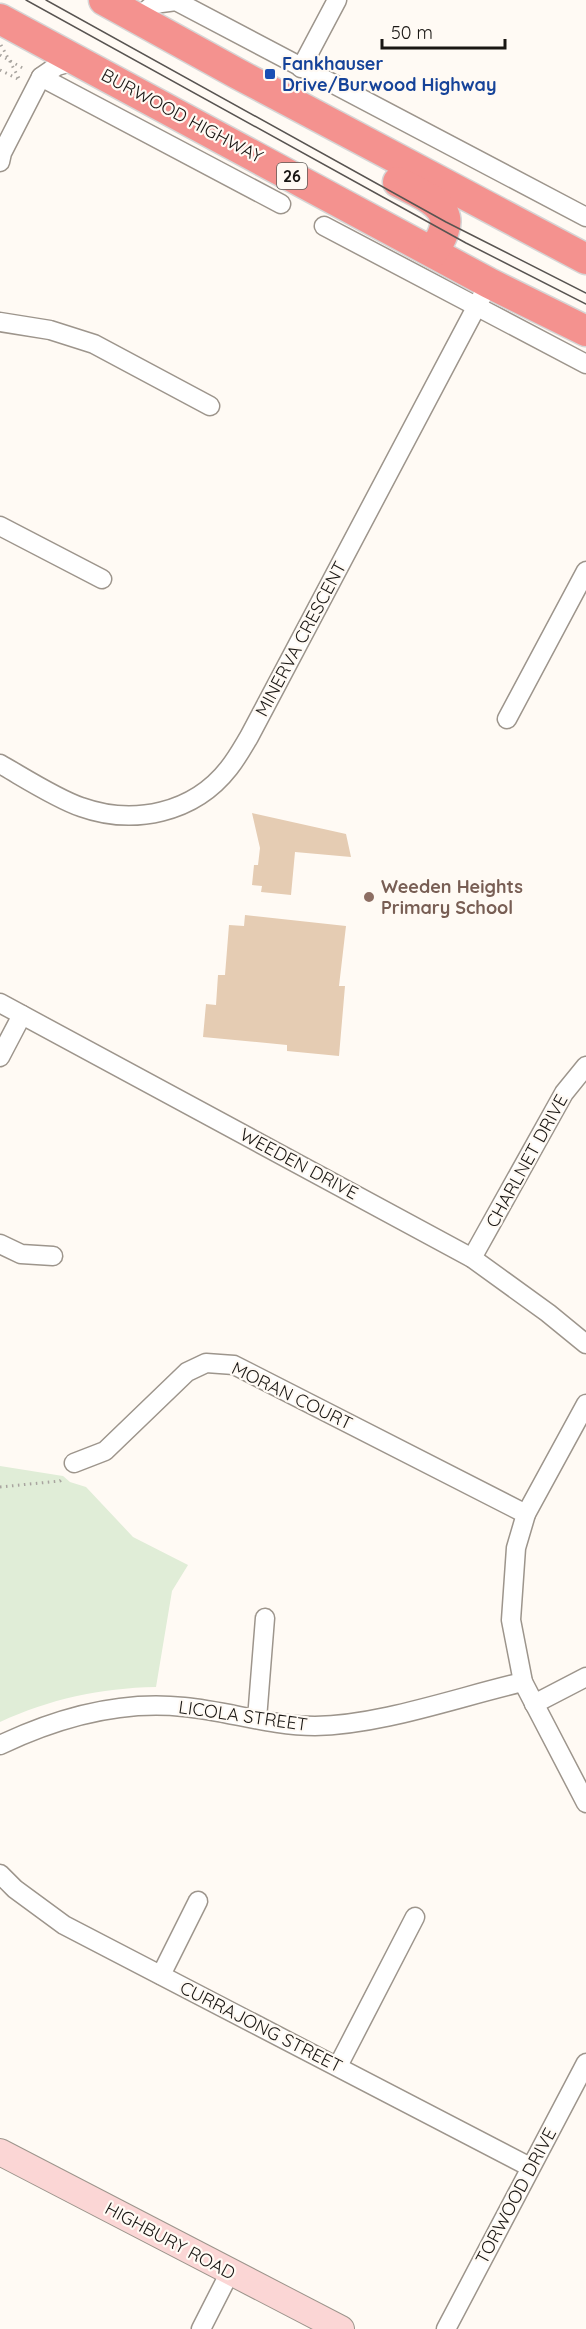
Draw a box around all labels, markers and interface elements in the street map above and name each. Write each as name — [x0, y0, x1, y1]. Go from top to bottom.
scale bar — [382, 12, 505, 50]
text: 50 m — [391, 21, 433, 44]
place label: Fankhauser Drive/Burwood Highway — [282, 52, 497, 96]
street label: BURWOOD HIGHWAY — [97, 63, 267, 168]
marker: Fankhauser Drive/Burwood Highway — [263, 67, 277, 81]
road number: 26 — [277, 163, 307, 189]
street label: MINERVA CRESCENT — [250, 557, 351, 720]
place label: Weeden Heights Primary School — [381, 875, 523, 919]
marker: Weeden Heights Primary School — [362, 890, 376, 904]
street label: CHARLNET DRIVE — [480, 1090, 573, 1231]
street label: WEEDEN DRIVE — [236, 1123, 362, 1204]
street label: MORAN COURT — [228, 1356, 356, 1435]
street label: LICOLA STREET — [177, 1695, 309, 1736]
street label: CURRAJONG STREET — [176, 1976, 346, 2078]
street label: TORWOOD DRIVE — [470, 2124, 561, 2268]
street label: HIGHBURY ROAD — [101, 2197, 239, 2285]

